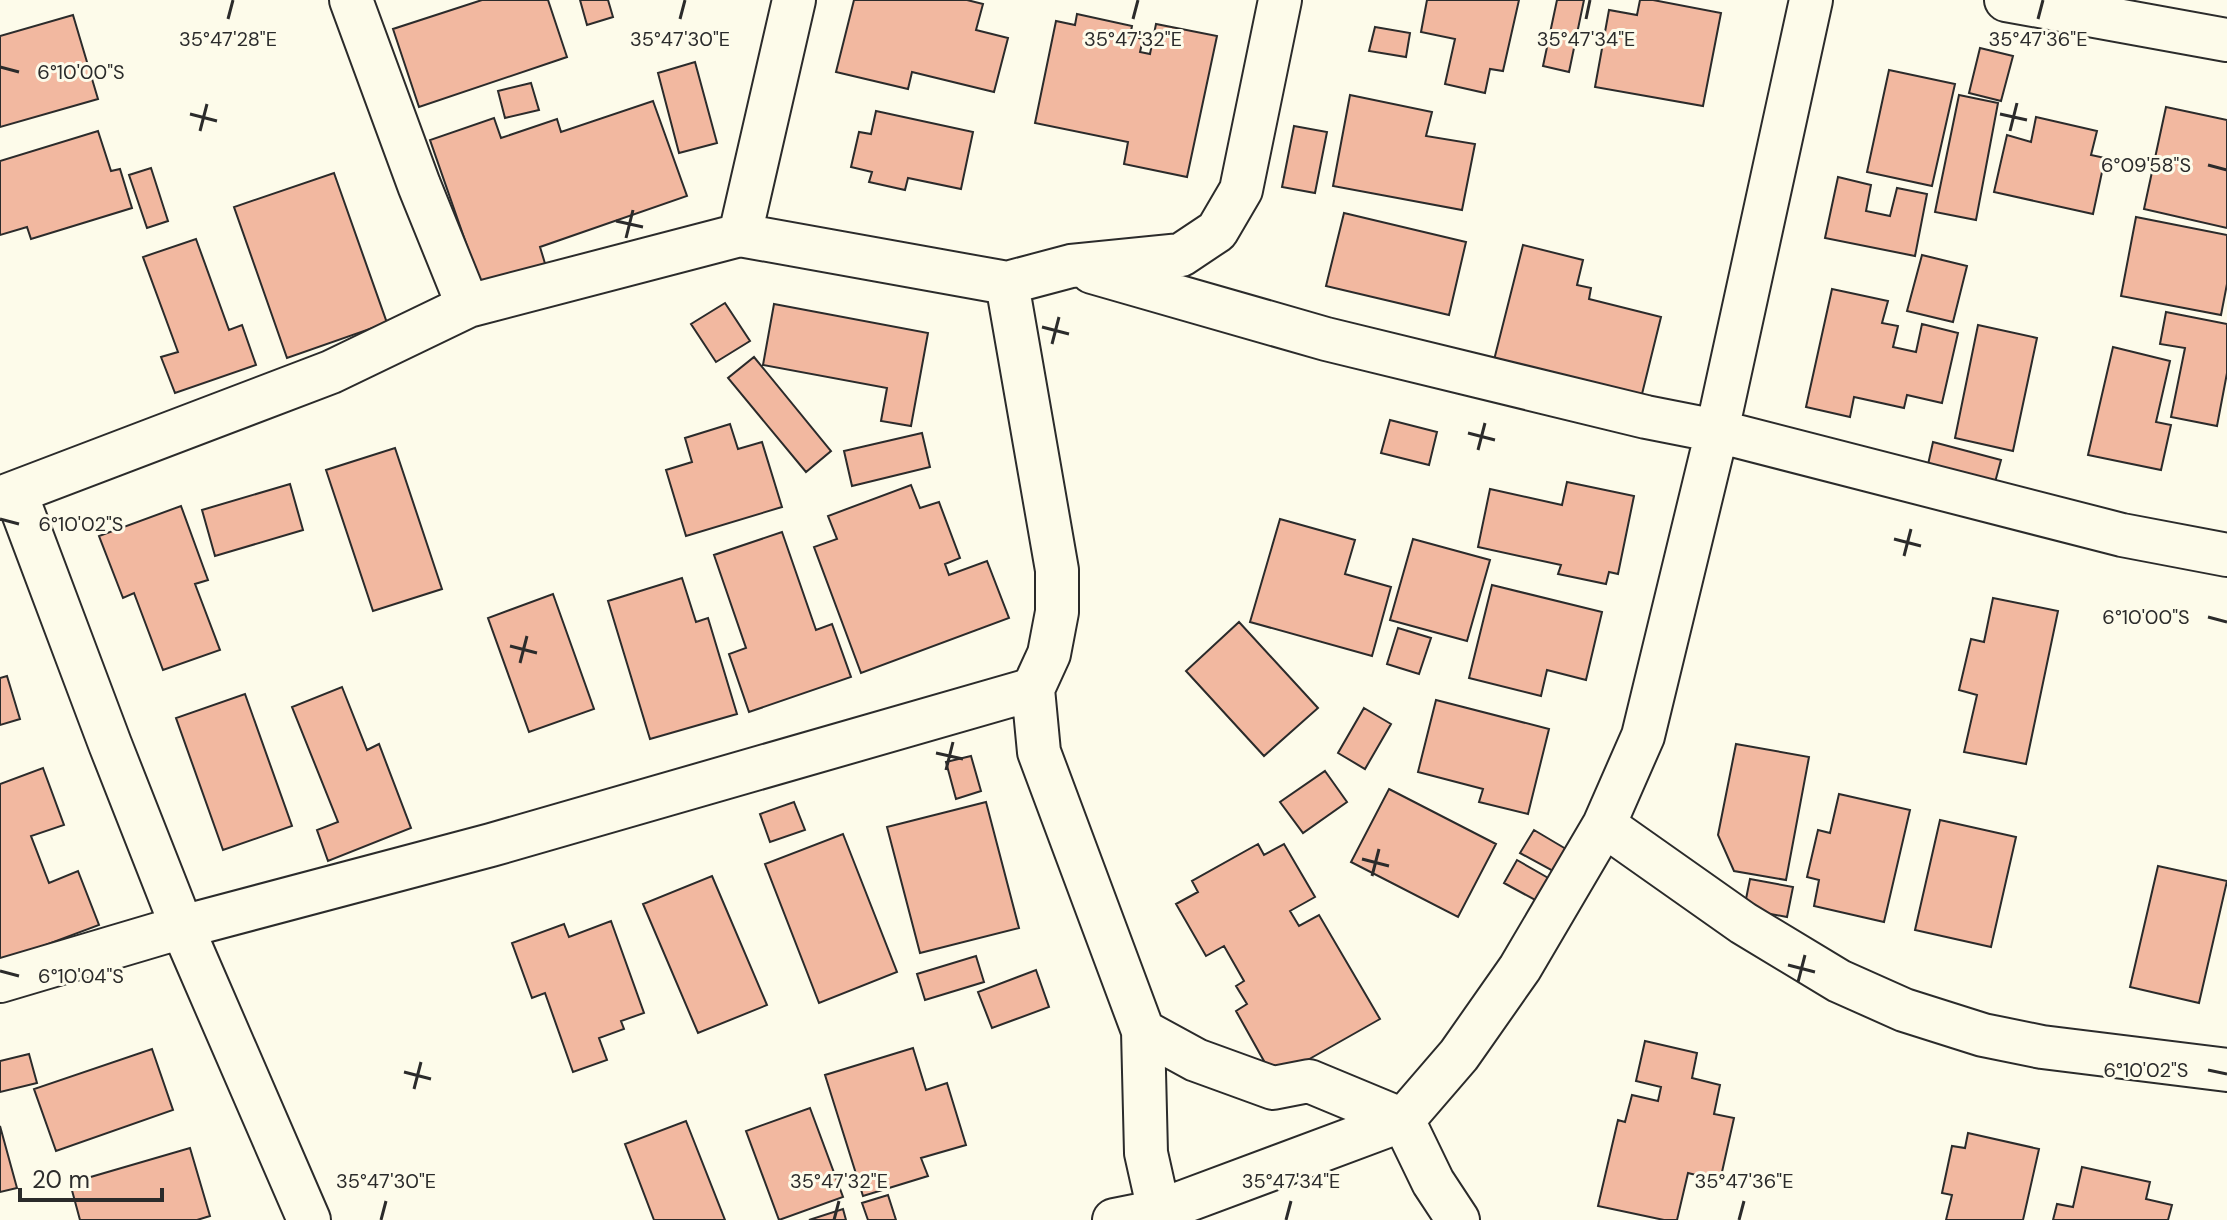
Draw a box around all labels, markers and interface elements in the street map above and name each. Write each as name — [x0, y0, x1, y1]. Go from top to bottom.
text: 35°47'28"E — [179, 26, 277, 52]
text: 35°47'30"E — [630, 26, 730, 52]
text: 35°47'32"E — [1084, 26, 1182, 52]
text: 35°47'34"E — [1537, 26, 1635, 52]
text: 35°47'36"E — [1989, 26, 2087, 52]
text: 6°10'00"S — [37, 59, 125, 85]
text: 6°09'58"S — [2101, 152, 2191, 178]
text: 6°10'02"S — [39, 511, 123, 537]
text: 6°10'00"S — [2102, 604, 2190, 630]
text: 6°10'04"S — [38, 963, 124, 989]
text: 6°10'02"S — [2104, 1057, 2188, 1083]
scale bar — [20, 1152, 162, 1202]
text: 20 m — [32, 1164, 90, 1195]
text: 35°47'30"E — [336, 1168, 436, 1194]
text: 35°47'32"E — [790, 1168, 888, 1194]
text: 35°47'34"E — [1242, 1168, 1340, 1194]
text: 35°47'36"E — [1695, 1168, 1793, 1194]

